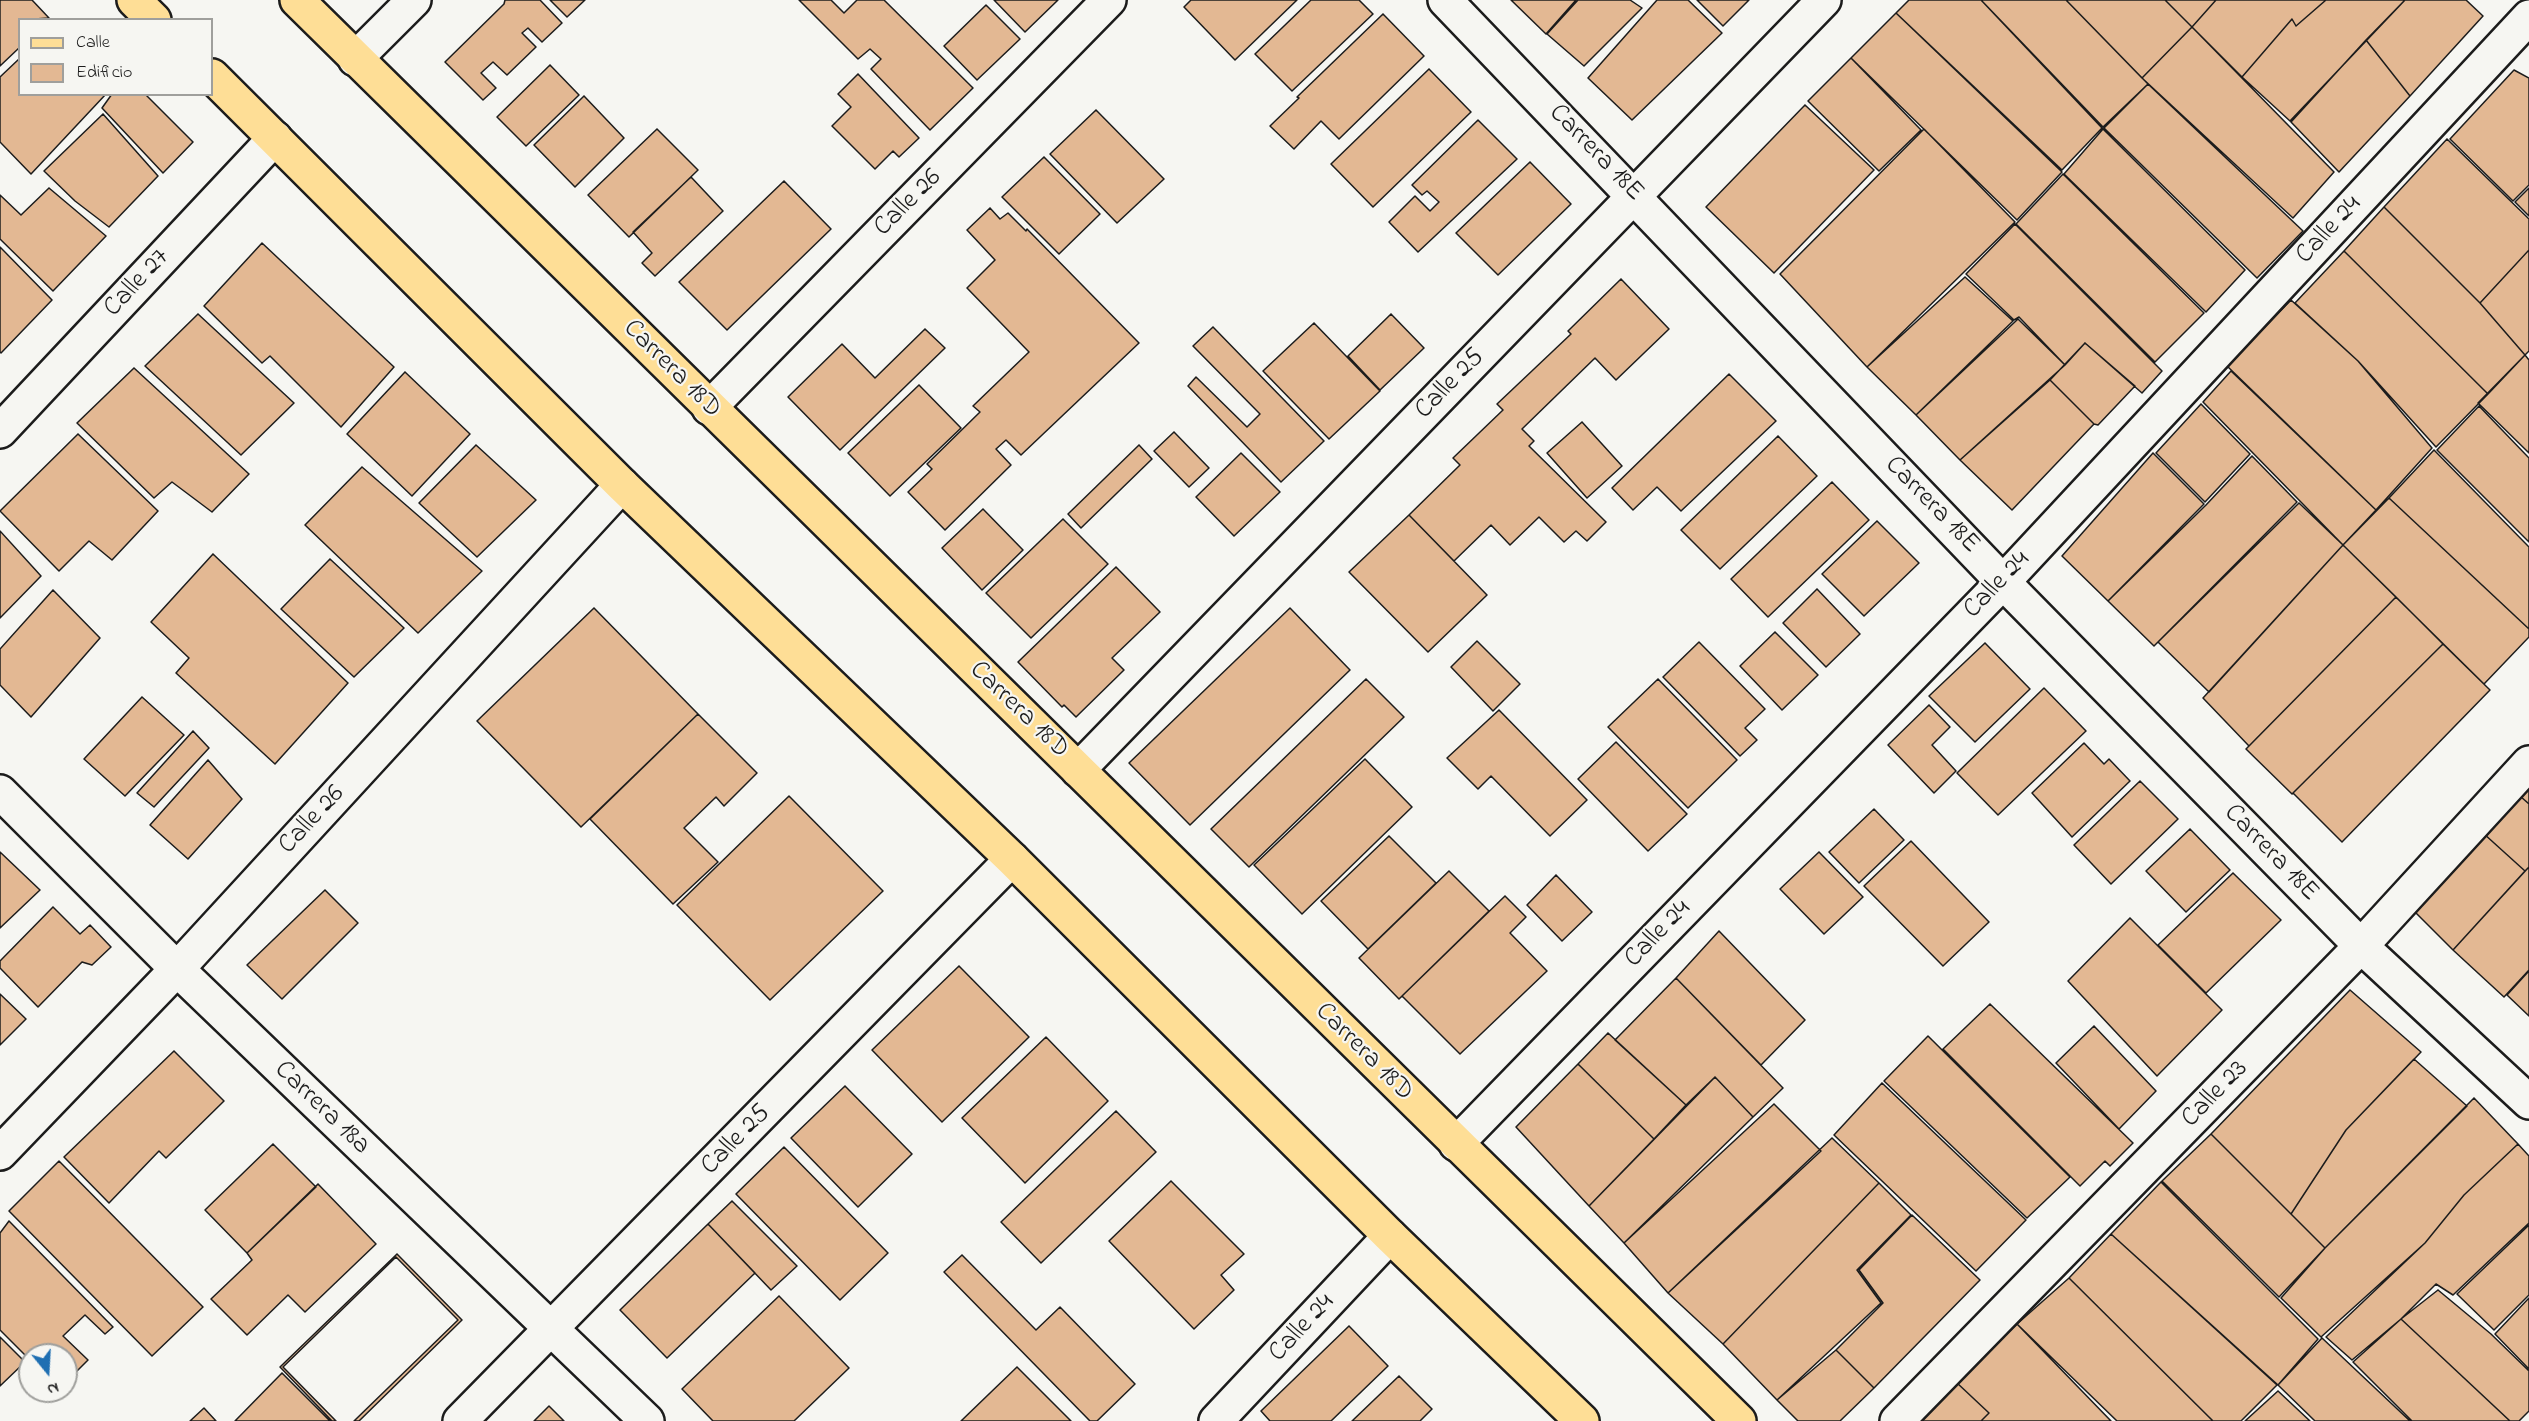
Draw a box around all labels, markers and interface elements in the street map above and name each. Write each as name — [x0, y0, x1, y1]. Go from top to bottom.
legend — [18, 18, 213, 96]
text: Calle — [76, 30, 110, 56]
text: Edificio — [76, 60, 132, 86]
street label: Carrera 18E — [1541, 99, 1649, 209]
street label: Calle 26 — [868, 163, 950, 245]
street label: Calle 24 — [2290, 190, 2370, 272]
street label: Calle 27 — [98, 243, 178, 325]
street label: Carrera 18D — [615, 314, 727, 426]
street label: Calle 25 — [1409, 343, 1493, 427]
street label: Carrera 18E — [1877, 451, 1985, 561]
street label: Calle 24 — [1958, 545, 2038, 627]
street label: Carrera 18D — [961, 655, 1075, 767]
street label: Calle 26 — [273, 780, 353, 862]
street label: Carrera 18E — [2216, 799, 2324, 909]
street label: Calle 24 — [1619, 894, 1699, 976]
street label: Carrera 18D — [1307, 997, 1419, 1109]
street label: Calle 23 — [2176, 1054, 2256, 1136]
street label: Carrera 18a — [266, 1055, 376, 1163]
street label: Calle 25 — [695, 1099, 779, 1183]
street label: Calle 24 — [1263, 1288, 1343, 1370]
north arrow — [18, 1343, 78, 1403]
text: N — [44, 1375, 62, 1401]

